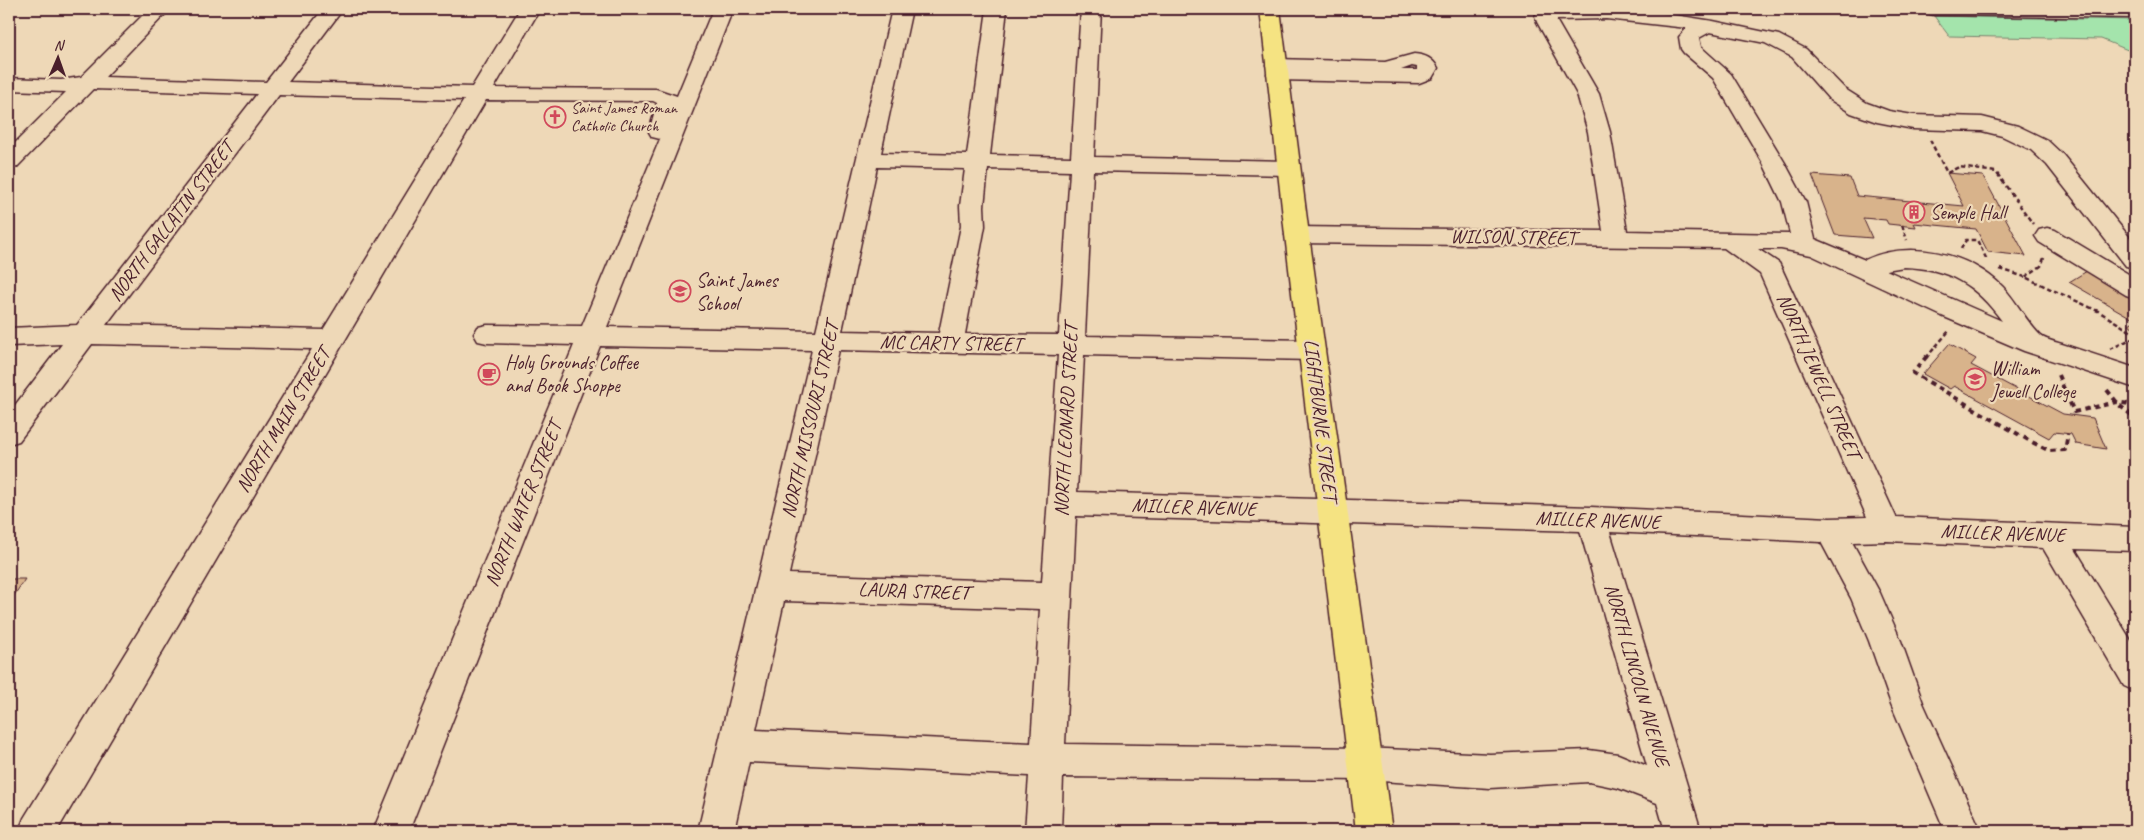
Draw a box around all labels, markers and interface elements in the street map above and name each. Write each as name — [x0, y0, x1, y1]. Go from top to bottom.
north arrow — [32, 32, 82, 82]
text: N — [54, 37, 65, 54]
place label: Saint James Roman Catholic Church — [571, 98, 678, 136]
church icon: Saint James Roman Catholic Church — [543, 105, 567, 129]
street label: NORTH GALLATIN STREET — [103, 133, 242, 306]
building icon: Semple Hall — [1902, 200, 1926, 224]
place label: Semple Hall — [1930, 200, 2009, 225]
street label: WILSON STREET — [1450, 223, 1581, 251]
place label: Saint James School — [696, 268, 779, 316]
school or university icon: Saint James School — [668, 279, 692, 303]
street label: NORTH JEWELL STREET — [1771, 290, 1869, 467]
street label: NORTH MISSOURI STREET — [775, 315, 846, 520]
street label: NORTH LEONARD STREET — [1048, 318, 1084, 517]
street label: MC CARTY STREET — [880, 329, 1026, 357]
street label: LIGHTBURNE STREET — [1299, 338, 1344, 507]
street label: NORTH MAIN STREET — [230, 340, 338, 497]
place label: Holy Grounds Coffee and Book Shoppe — [505, 350, 639, 398]
place label: William Jewell College — [1990, 356, 2077, 404]
cafe icon: Holy Grounds Coffee and Book Shoppe — [477, 362, 501, 386]
school or university icon: William Jewell College — [1963, 367, 1987, 391]
street label: NORTH WATER STREET — [479, 414, 569, 590]
street label: MILLER AVENUE — [1131, 492, 1260, 522]
street label: MILLER AVENUE — [1535, 505, 1664, 535]
street label: MILLER AVENUE — [1940, 518, 2069, 548]
street label: LAURA STREET — [858, 577, 975, 606]
street label: NORTH LINCOLN AVENUE — [1599, 581, 1676, 772]

